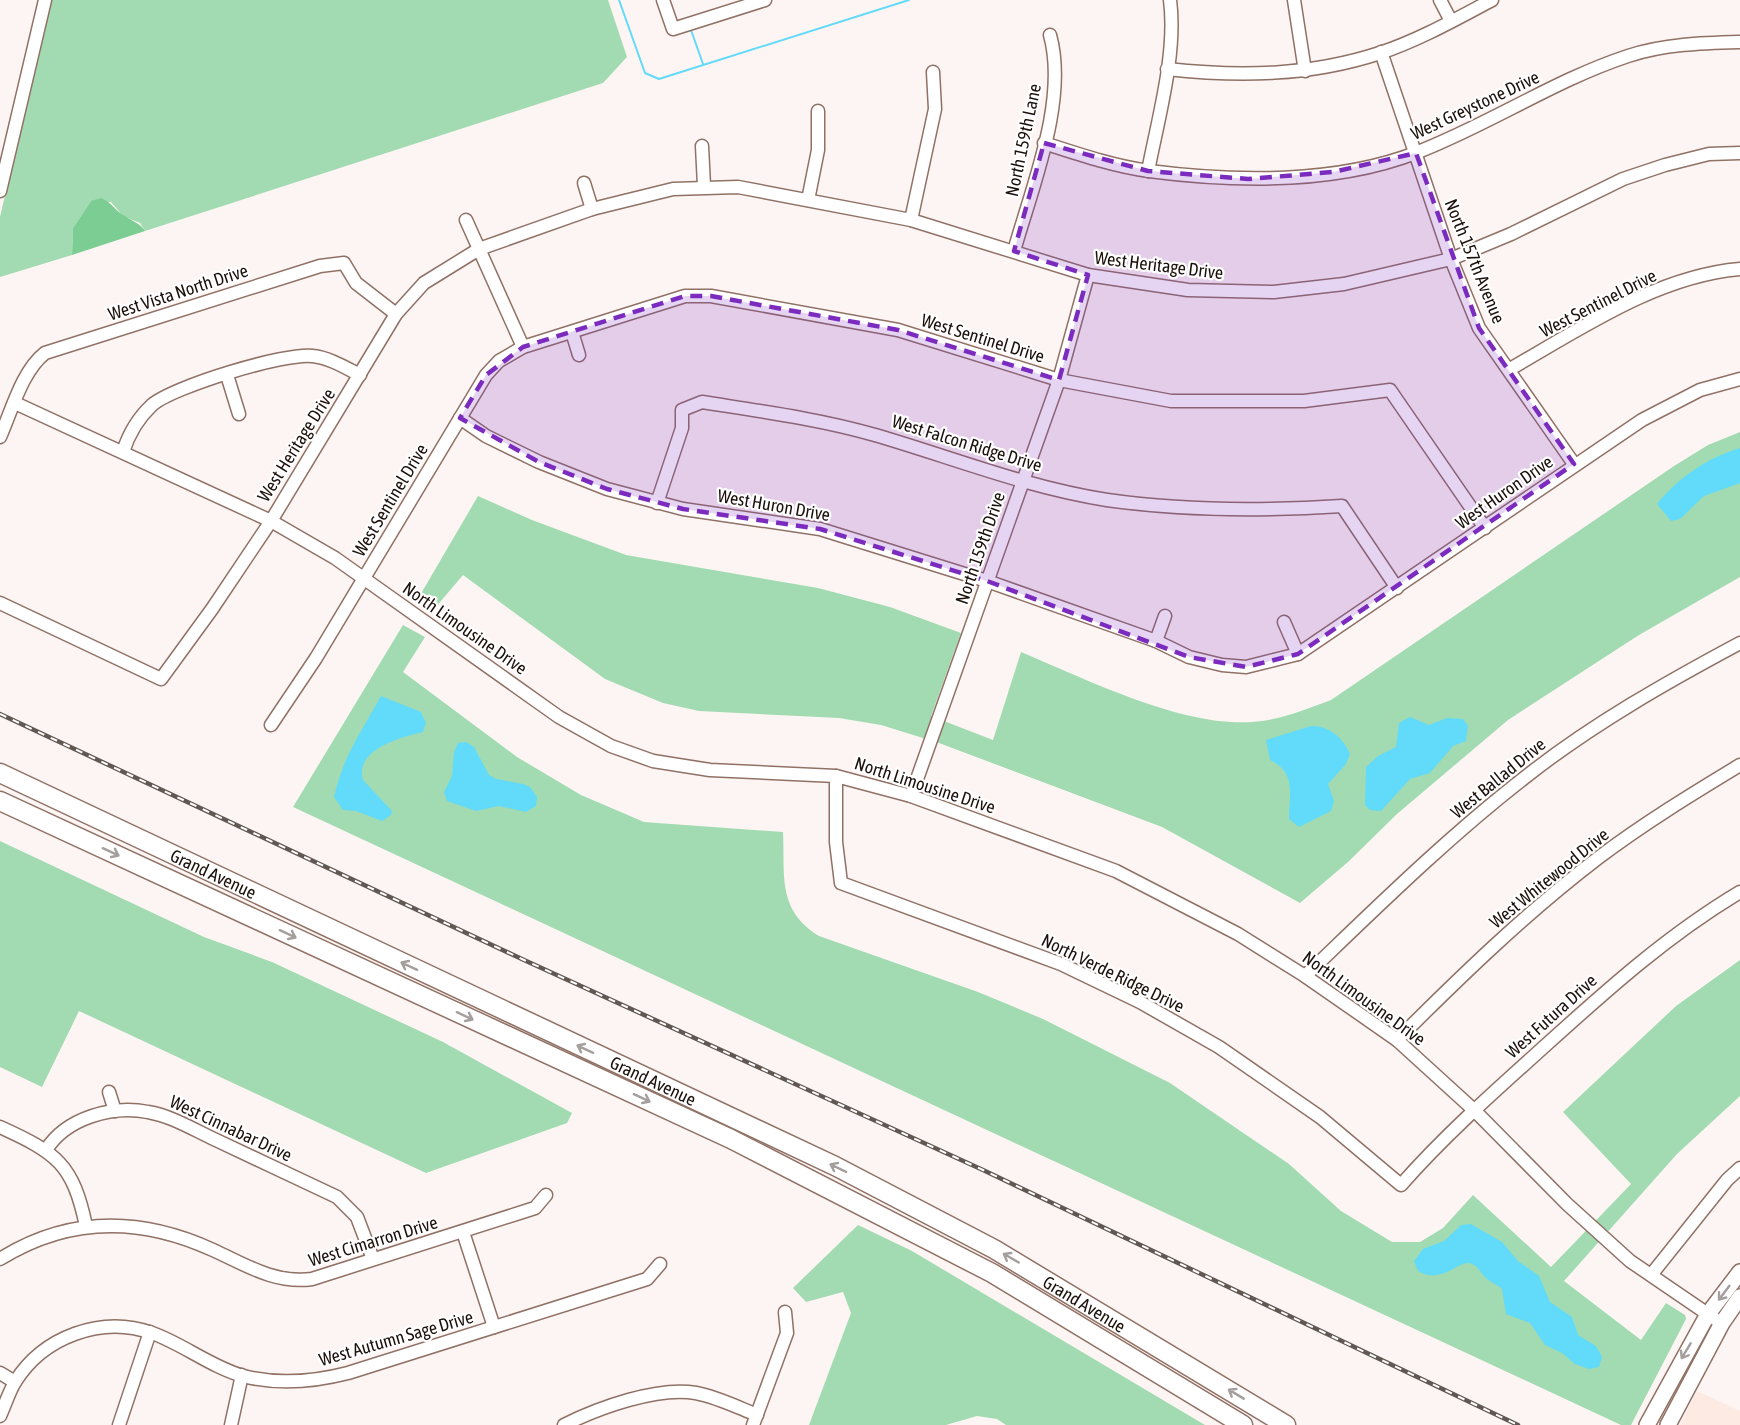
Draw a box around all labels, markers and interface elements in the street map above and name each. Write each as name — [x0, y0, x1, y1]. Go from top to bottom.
street label: West Greystone Drive — [1408, 66, 1542, 144]
street label: North 159th Lane — [1001, 82, 1045, 198]
street label: North 157th Avenue — [1441, 196, 1509, 326]
street label: West Heritage Drive — [1094, 247, 1224, 283]
street label: West Vista North Drive — [106, 260, 250, 324]
street label: West Sentinel Drive — [1536, 265, 1660, 341]
street label: West Sentinel Drive — [919, 309, 1047, 367]
street label: West Heritage Drive — [253, 385, 339, 505]
street label: West Falcon Ridge Drive — [890, 410, 1044, 476]
street label: West Sentinel Drive — [348, 440, 432, 560]
street label: West Huron Drive — [1451, 451, 1557, 533]
street label: West Huron Drive — [716, 485, 832, 525]
street label: North 159th Drive — [951, 489, 1009, 607]
street label: North Limousine Drive — [399, 577, 531, 679]
street label: West Ballad Drive — [1447, 734, 1549, 822]
street label: North Limousine Drive — [852, 752, 998, 818]
street label: West Whitewood Drive — [1485, 824, 1613, 932]
street label: Grand Avenue — [167, 844, 260, 903]
one-way arrow — [101, 847, 119, 859]
one-way arrow — [278, 929, 296, 941]
street label: North Verde Ridge Drive — [1038, 929, 1188, 1017]
street label: North Limousine Drive — [1299, 946, 1429, 1050]
one-way arrow — [401, 959, 419, 971]
street label: West Futura Drive — [1501, 970, 1601, 1062]
one-way arrow — [455, 1011, 473, 1023]
one-way arrow — [577, 1043, 595, 1054]
street label: Grand Avenue — [607, 1051, 700, 1110]
street label: West Cinnabar Drive — [167, 1091, 295, 1165]
one-way arrow — [632, 1093, 650, 1104]
one-way arrow — [829, 1161, 847, 1173]
street label: West Cimarron Drive — [306, 1211, 440, 1271]
one-way arrow — [1002, 1252, 1019, 1264]
street label: Grand Avenue — [1040, 1271, 1130, 1336]
one-way arrow — [1718, 1284, 1730, 1300]
street label: West Autumn Sage Drive — [317, 1306, 475, 1370]
one-way arrow — [1680, 1342, 1692, 1359]
one-way arrow — [1228, 1388, 1245, 1400]

